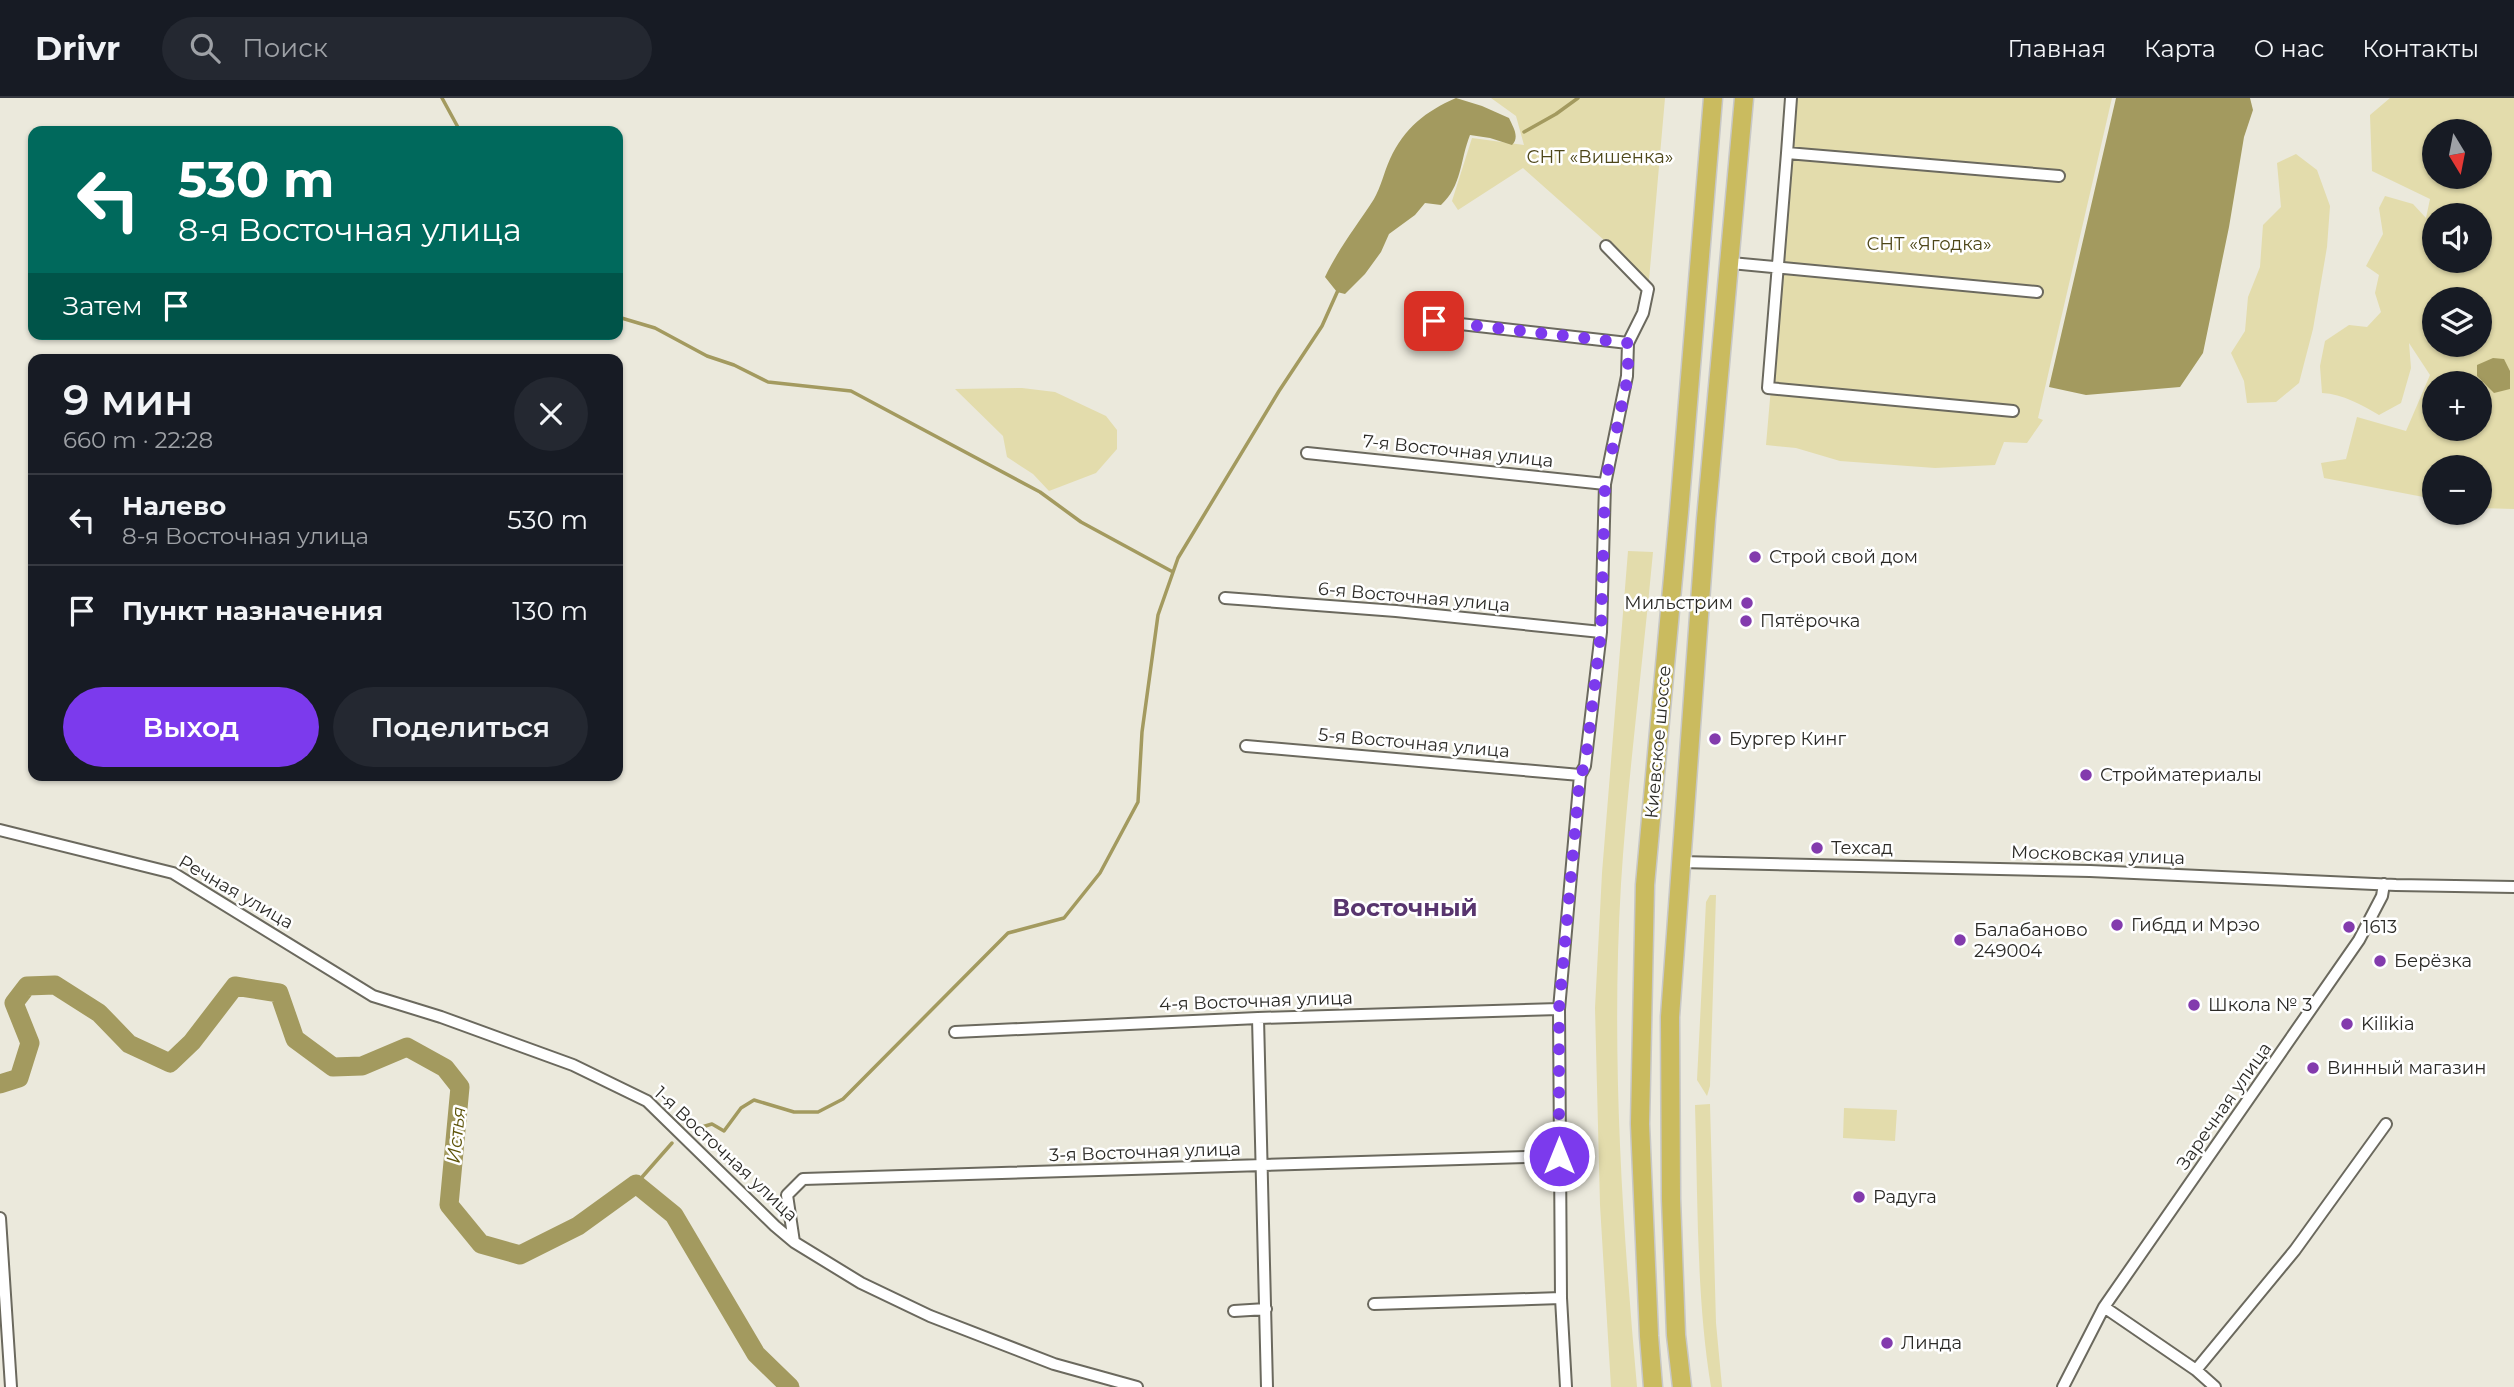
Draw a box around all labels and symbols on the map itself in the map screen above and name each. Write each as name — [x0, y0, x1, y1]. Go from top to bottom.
north arrow — [2422, 119, 2492, 189]
park label: СНТ «Вишенка» — [1527, 146, 1673, 168]
park label: СНТ «Ягодка» — [1866, 233, 1992, 255]
pin — [1404, 291, 1464, 351]
street label: 7-я Восточная улица — [1362, 430, 1554, 472]
place label: Строй свой дом — [1769, 546, 1918, 568]
marker: Строй свой дом — [1747, 549, 1763, 565]
street label: 6-я Восточная улица — [1317, 578, 1511, 616]
place label: Мильстрим — [1624, 592, 1733, 614]
marker: Мильстрим — [1739, 595, 1755, 611]
place label: Пятёрочка — [1760, 610, 1860, 632]
marker: Пятёрочка — [1738, 613, 1754, 629]
street label: Киевское шоссе — [1640, 664, 1676, 820]
street label: 5-я Восточная улица — [1317, 724, 1511, 762]
place label: Бургер Кинг — [1729, 728, 1846, 750]
marker: Бургер Кинг — [1707, 731, 1723, 747]
place label: Стройматериалы — [2100, 764, 2262, 786]
marker: Стройматериалы — [2078, 767, 2094, 783]
place label: Техсад — [1831, 837, 1893, 859]
marker: Техсад — [1809, 840, 1825, 856]
street label: Московская улица — [2011, 841, 2185, 869]
street label: Речная улица — [175, 850, 297, 934]
district label: Восточный — [1332, 893, 1478, 922]
place label: Гибдд и Мрэо — [2131, 914, 2260, 936]
place label: 1613 — [2363, 916, 2397, 938]
marker: Гибдд и Мрэо — [2109, 917, 2125, 933]
place label: Балабаново 249004 — [1974, 919, 2088, 962]
marker: 1613 — [2341, 919, 2357, 935]
marker: Балабаново 249004 — [1952, 932, 1968, 948]
place label: Берёзка — [2394, 950, 2472, 972]
marker: Берёзка — [2372, 953, 2388, 969]
street label: 4-я Восточная улица — [1159, 987, 1353, 1015]
place label: Школа № 3 — [2208, 994, 2312, 1016]
marker: Школа № 3 — [2186, 997, 2202, 1013]
place label: Kilikia — [2361, 1013, 2415, 1035]
marker: Kilikia — [2339, 1016, 2355, 1032]
street label: Заречная улица — [2172, 1038, 2276, 1174]
place label: Винный магазин — [2327, 1057, 2486, 1079]
marker: Винный магазин — [2305, 1060, 2321, 1076]
street label: 1-я Восточная улица — [650, 1082, 802, 1226]
water label: Истья — [442, 1106, 470, 1164]
position arrow — [1522, 1119, 1596, 1193]
street label: 3-я Восточная улица — [1049, 1138, 1241, 1166]
place label: Радуга — [1873, 1186, 1937, 1208]
marker: Радуга — [1851, 1189, 1867, 1205]
place label: Линда — [1901, 1332, 1962, 1354]
marker: Линда — [1879, 1335, 1895, 1351]

